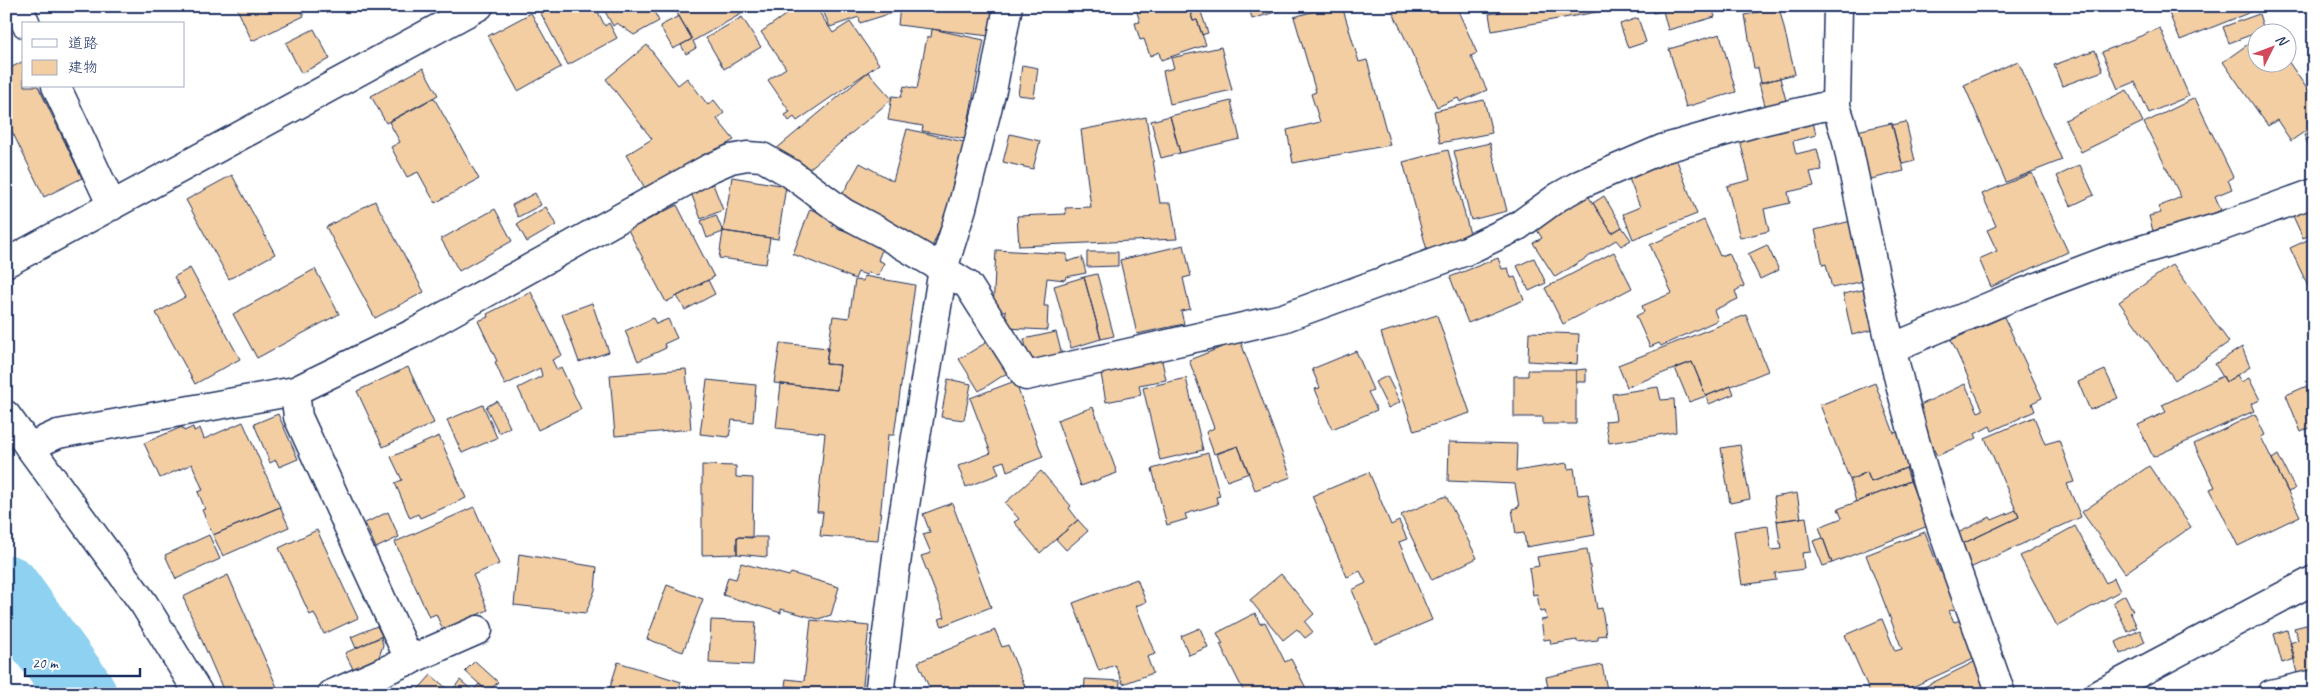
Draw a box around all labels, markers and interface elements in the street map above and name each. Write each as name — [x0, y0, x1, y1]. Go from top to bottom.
legend — [22, 22, 185, 88]
north arrow — [2248, 22, 2298, 72]
text: N — [2272, 31, 2292, 50]
text: 道路 — [68, 34, 98, 53]
text: 建物 — [68, 58, 98, 77]
scale bar — [25, 645, 140, 677]
text: 20 m — [32, 654, 59, 673]

